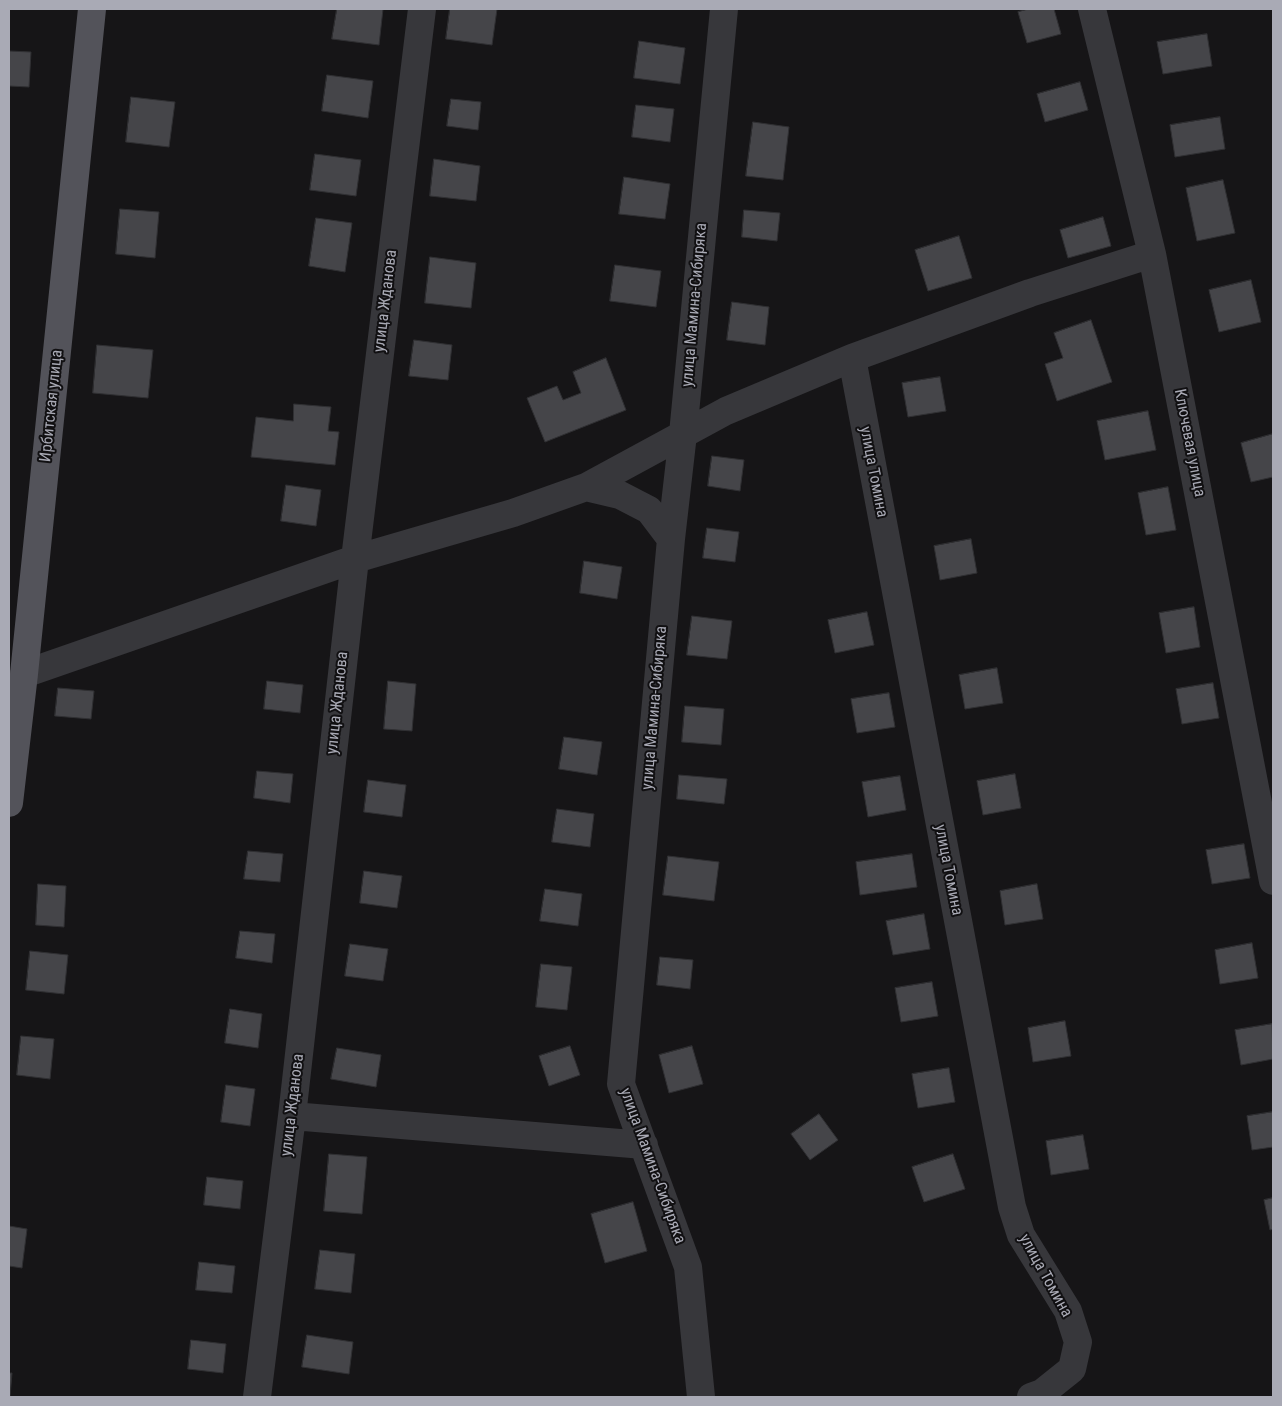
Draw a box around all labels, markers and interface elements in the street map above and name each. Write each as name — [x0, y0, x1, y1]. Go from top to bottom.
street label: улица Мамина-Сибиряка — [678, 222, 712, 388]
street label: улица Жданова — [370, 249, 402, 353]
street label: Ирбитская улица — [37, 349, 67, 463]
street label: Ключевая улица — [1169, 387, 1209, 499]
street label: улица Томина — [855, 425, 891, 519]
street label: улица Мамина-Сибиряка — [638, 625, 672, 791]
street label: улица Жданова — [323, 651, 353, 755]
street label: улица Томина — [930, 823, 966, 917]
street label: улица Жданова — [277, 1053, 309, 1157]
street label: улица Мамина-Сибиряка — [615, 1086, 689, 1246]
street label: улица Томина — [1014, 1231, 1076, 1321]

